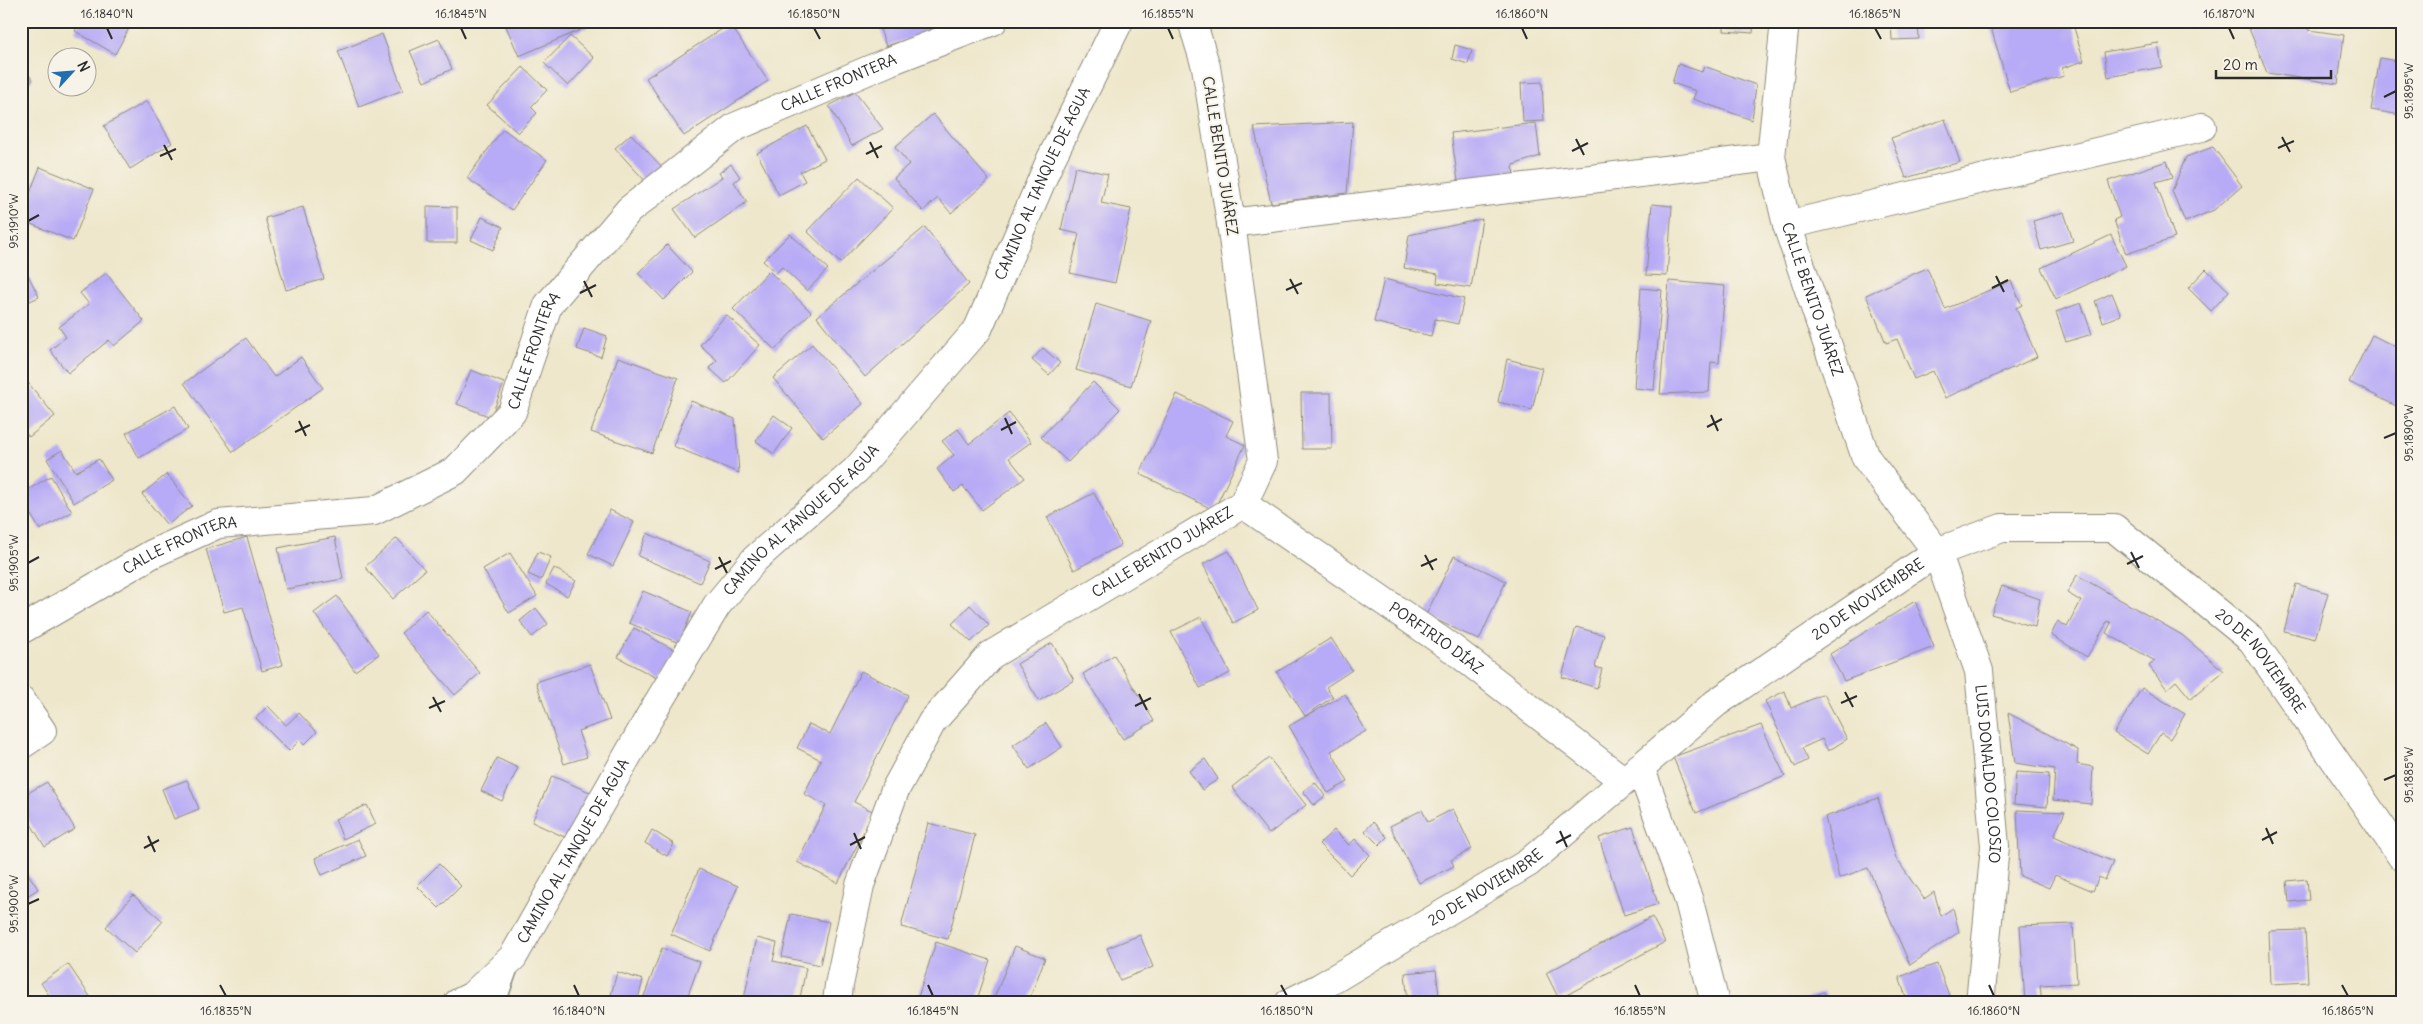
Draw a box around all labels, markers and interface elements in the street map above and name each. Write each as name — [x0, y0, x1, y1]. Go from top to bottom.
text: 16.1840°N — [81, 6, 133, 21]
text: 16.1845°N — [435, 6, 487, 21]
text: 16.1850°N — [788, 6, 840, 21]
text: 16.1855°N — [1142, 6, 1194, 21]
text: 16.1860°N — [1496, 6, 1548, 21]
text: 16.1865°N — [1849, 6, 1901, 21]
text: 16.1870°N — [2203, 6, 2255, 21]
north arrow — [48, 48, 98, 98]
scale bar — [2216, 48, 2330, 80]
street label: CALLE FRONTERA — [778, 49, 900, 115]
text: 20 m — [2223, 55, 2258, 74]
text: N — [73, 58, 94, 75]
text: 95.1895°W — [2401, 63, 2416, 119]
street label: CALLE BENITO JUÁREZ — [1199, 75, 1243, 237]
street label: CAMINO AL TANQUE DE AGUA — [990, 83, 1094, 283]
text: 95.1910°W — [6, 193, 21, 249]
street label: CALLE BENITO JUÁREZ — [1778, 220, 1848, 379]
street label: CALLE FRONTERA — [504, 287, 564, 412]
text: 95.1890°W — [2401, 404, 2416, 462]
street label: CAMINO AL TANQUE DE AGUA — [719, 440, 883, 599]
street label: CALLE BENITO JUÁREZ — [1088, 502, 1237, 601]
street label: CALLE FRONTERA — [119, 512, 238, 578]
text: 95.1905°W — [6, 534, 21, 592]
street label: 20 DE NOVIEMBRE — [1808, 554, 1928, 644]
street label: PORFIRIO DÍAZ — [1385, 598, 1488, 678]
street label: 20 DE NOVIEMBRE — [2212, 604, 2310, 717]
street label: LUIS DONALDO COLOSIO — [1971, 684, 2005, 864]
text: 95.1885°W — [2401, 747, 2416, 803]
street label: CAMINO AL TANQUE DE AGUA — [513, 755, 633, 947]
street label: 20 DE NOVIEMBRE — [1424, 844, 1547, 930]
text: 95.1900°W — [6, 875, 21, 933]
text: 16.1835°N — [200, 1003, 252, 1018]
text: 16.1840°N — [553, 1003, 605, 1018]
text: 16.1845°N — [907, 1003, 959, 1018]
text: 16.1850°N — [1261, 1003, 1313, 1018]
text: 16.1855°N — [1614, 1003, 1666, 1018]
text: 16.1860°N — [1968, 1003, 2020, 1018]
text: 16.1865°N — [2322, 1003, 2374, 1018]

